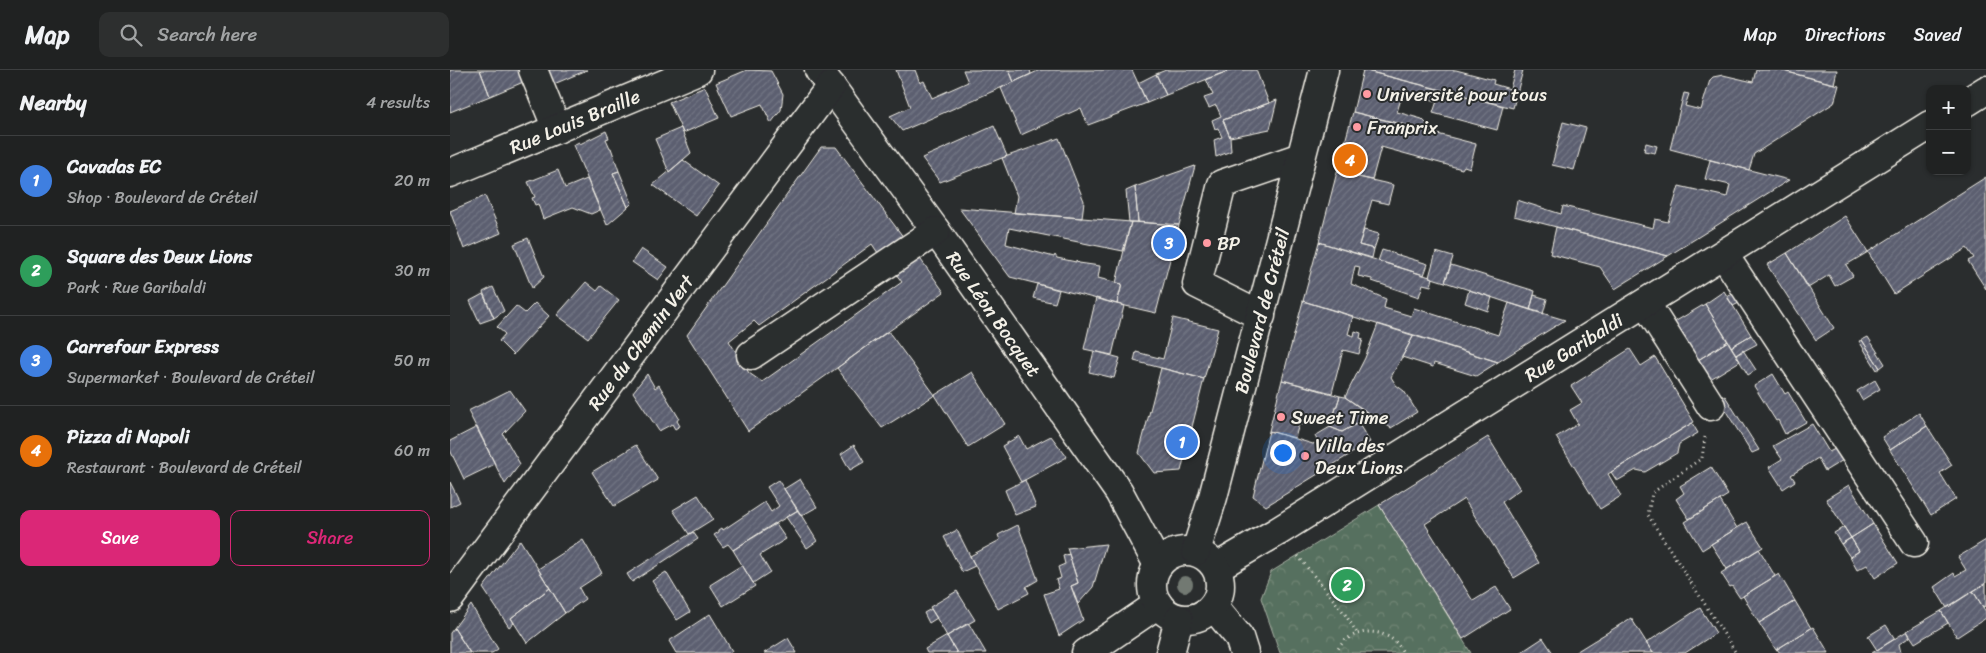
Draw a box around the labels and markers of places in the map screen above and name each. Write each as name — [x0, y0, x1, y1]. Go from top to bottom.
place label: Université pour tous — [1377, 78, 1547, 111]
marker: Université pour tous — [1361, 88, 1373, 100]
place label: Franprix — [1367, 111, 1438, 144]
marker: Franprix — [1351, 121, 1363, 133]
pin: 4 — [1334, 141, 1366, 179]
pin: 3 — [1153, 224, 1185, 262]
place label: BP — [1217, 227, 1240, 260]
marker: BP — [1201, 237, 1213, 249]
place label: Sweet Time — [1291, 401, 1389, 434]
marker: Sweet Time — [1275, 411, 1287, 423]
pin: 1 — [1166, 423, 1198, 461]
place label: Villa des Deux Lions — [1315, 429, 1403, 484]
marker: Villa des Deux Lions — [1299, 450, 1311, 462]
pin: 2 — [1331, 566, 1363, 604]

